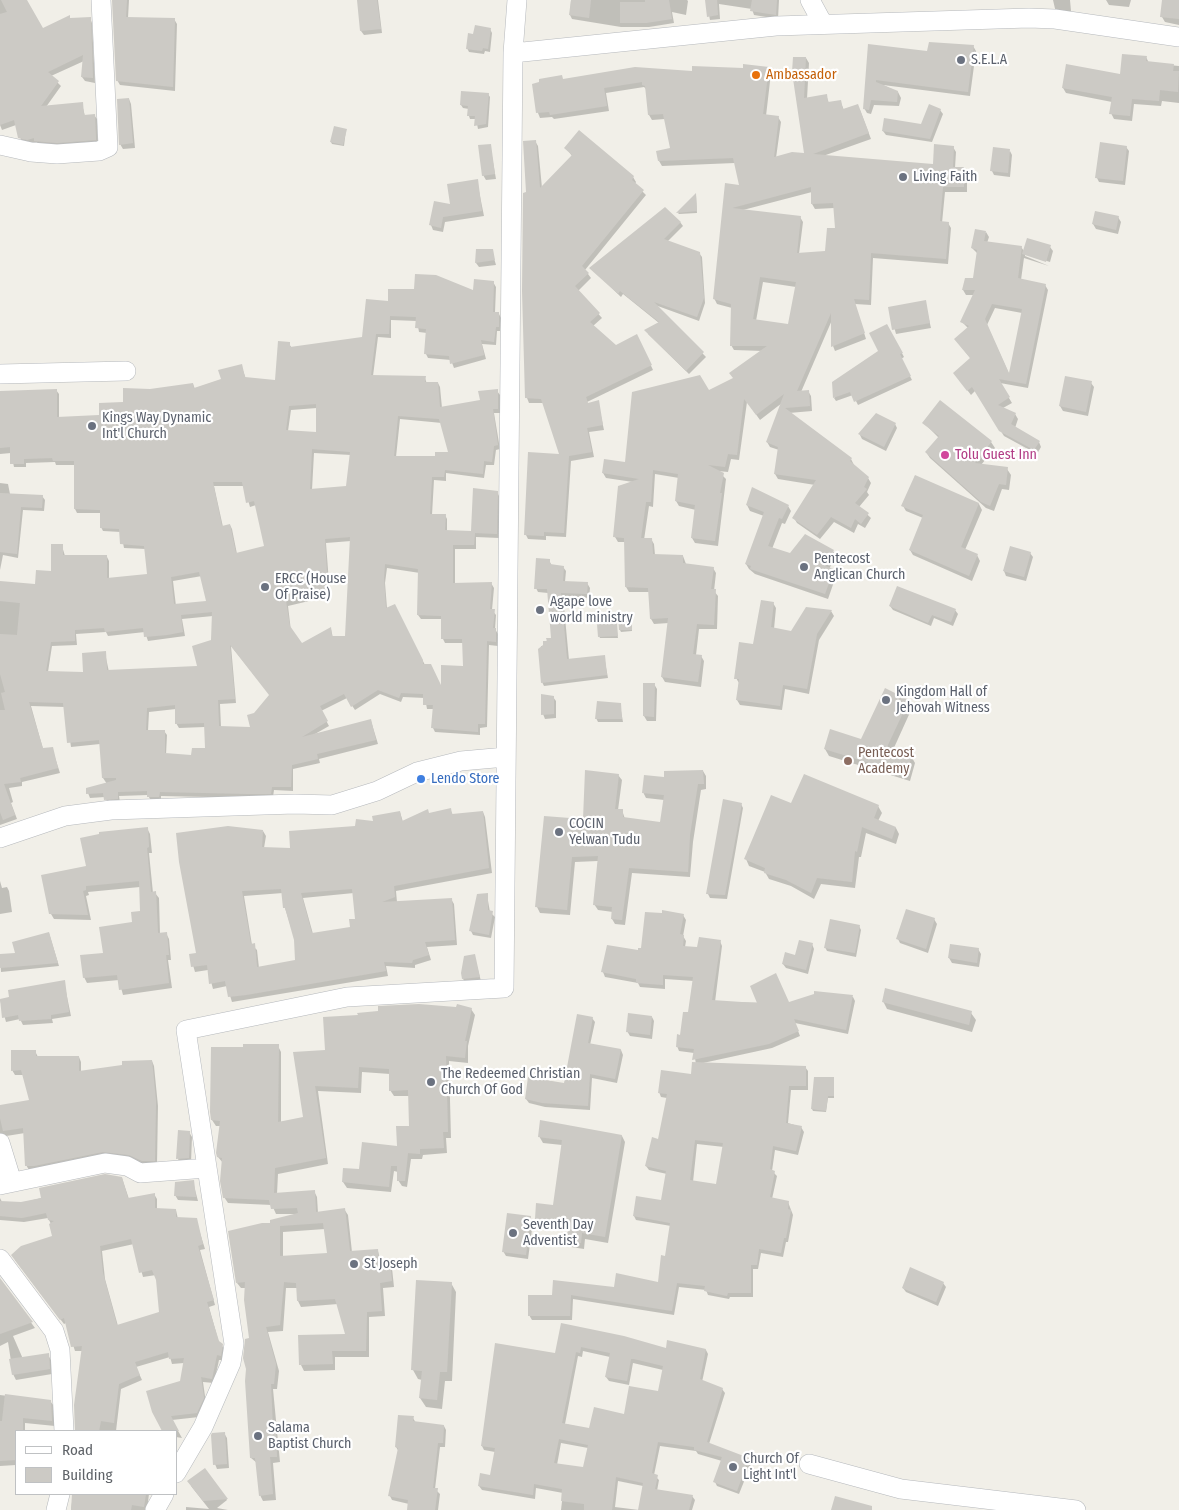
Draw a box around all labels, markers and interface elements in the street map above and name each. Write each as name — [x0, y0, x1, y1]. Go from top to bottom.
place label: S.E.L.A — [971, 52, 1007, 68]
marker: S.E.L.A — [955, 54, 967, 66]
place label: Ambassador — [766, 67, 837, 83]
marker: Ambassador — [750, 69, 762, 81]
place label: Living Faith — [913, 169, 977, 185]
marker: Living Faith — [897, 171, 909, 183]
place label: Kings Way Dynamic Int'l Church — [102, 410, 211, 442]
marker: Kings Way Dynamic Int'l Church — [86, 420, 98, 432]
place label: Tolu Guest Inn — [955, 447, 1037, 463]
marker: Tolu Guest Inn — [939, 449, 951, 461]
place label: Pentecost Anglican Church — [814, 551, 905, 584]
marker: Pentecost Anglican Church — [798, 561, 810, 573]
place label: ERCC (House Of Praise) — [275, 571, 346, 604]
marker: ERCC (House Of Praise) — [259, 581, 271, 593]
place label: Agape love world ministry — [550, 594, 633, 626]
marker: Agape love world ministry — [534, 604, 546, 616]
place label: Kingdom Hall of Jehovah Witness — [896, 684, 990, 716]
marker: Kingdom Hall of Jehovah Witness — [880, 694, 892, 706]
place label: Pentecost Academy — [858, 745, 914, 778]
marker: Pentecost Academy — [842, 755, 854, 767]
place label: Lendo Store — [431, 771, 499, 787]
marker: Lendo Store — [415, 773, 427, 785]
place label: COCIN Yelwan Tudu — [569, 816, 640, 849]
marker: COCIN Yelwan Tudu — [553, 826, 565, 838]
place label: The Redeemed Christian Church Of God — [441, 1066, 580, 1098]
marker: The Redeemed Christian Church Of God — [425, 1076, 437, 1088]
place label: Seventh Day Adventist — [523, 1217, 593, 1250]
marker: Seventh Day Adventist — [507, 1227, 519, 1239]
place label: St Joseph — [364, 1256, 418, 1272]
marker: St Joseph — [348, 1258, 360, 1270]
place label: Salama Baptist Church — [268, 1420, 351, 1452]
legend — [15, 1430, 178, 1495]
marker: Salama Baptist Church — [252, 1430, 264, 1442]
text: Road — [62, 1441, 93, 1459]
place label: Church Of Light Int'l — [743, 1451, 799, 1484]
marker: Church Of Light Int'l — [727, 1461, 739, 1473]
text: Building — [62, 1466, 113, 1484]

